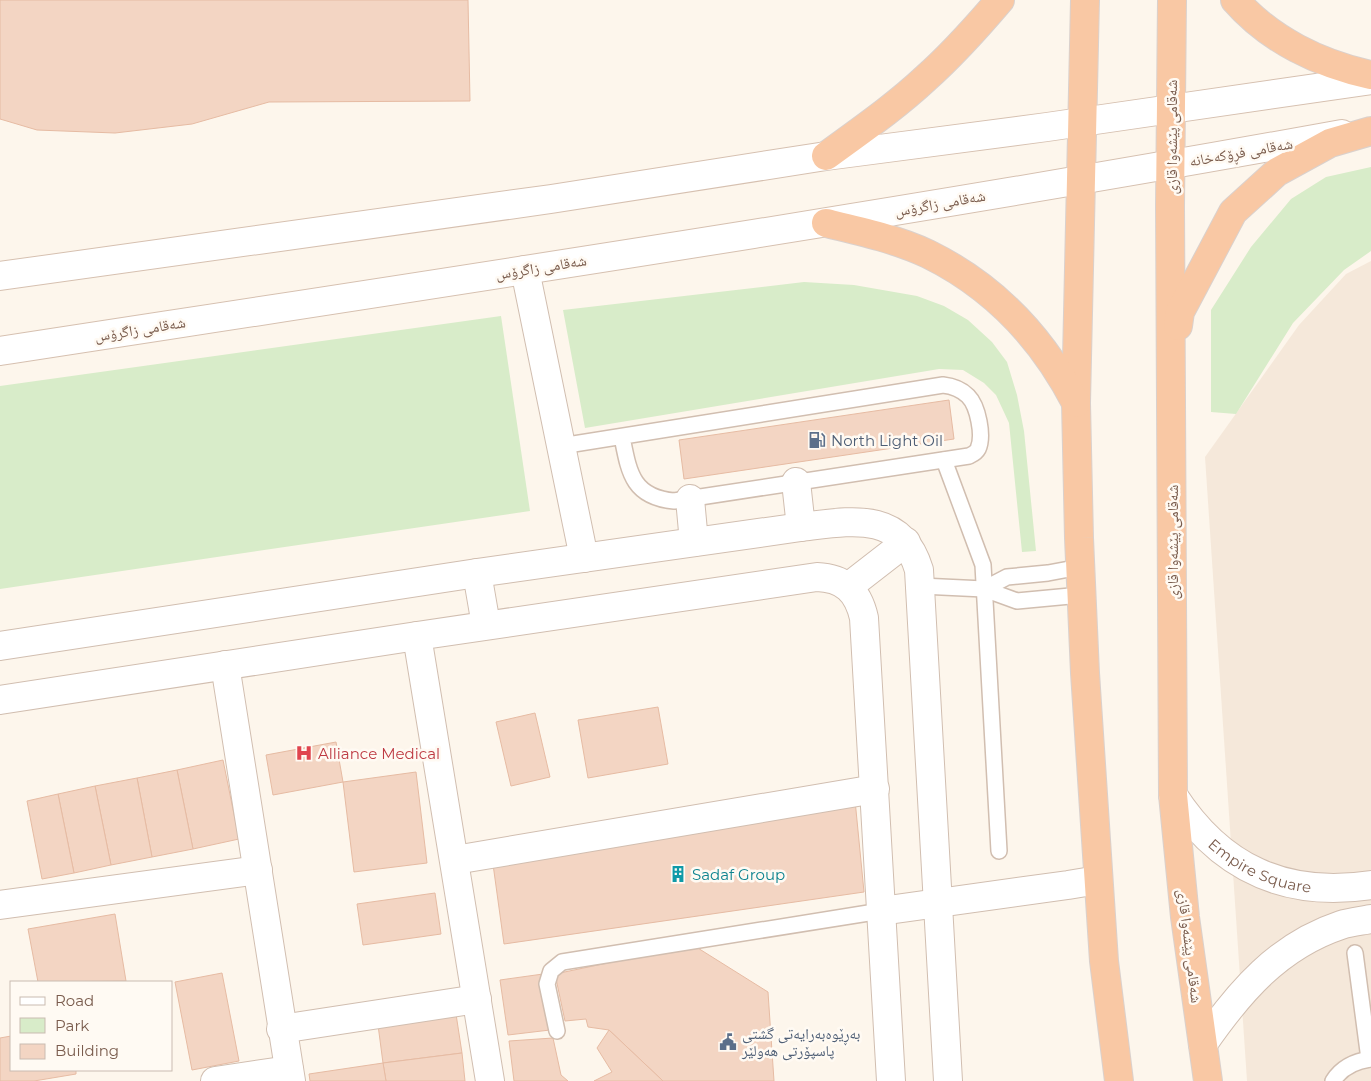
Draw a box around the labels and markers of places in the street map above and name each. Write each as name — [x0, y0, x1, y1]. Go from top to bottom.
fuel station icon: North Light Oil — [807, 430, 827, 450]
place label: North Light Oil — [831, 431, 943, 450]
hospital icon: Alliance Medical — [294, 743, 314, 763]
place label: Alliance Medical — [318, 744, 440, 763]
building icon: Sadaf Group — [668, 864, 688, 884]
place label: Sadaf Group — [692, 865, 785, 884]
place label: بەڕێوەبەرایەتی گشتی پاسپۆرتی هەولێر — [741, 1024, 860, 1061]
public building icon: بەڕێوەبەرایەتی گشتی پاسپۆرتی هەولێر — [718, 1032, 738, 1052]

